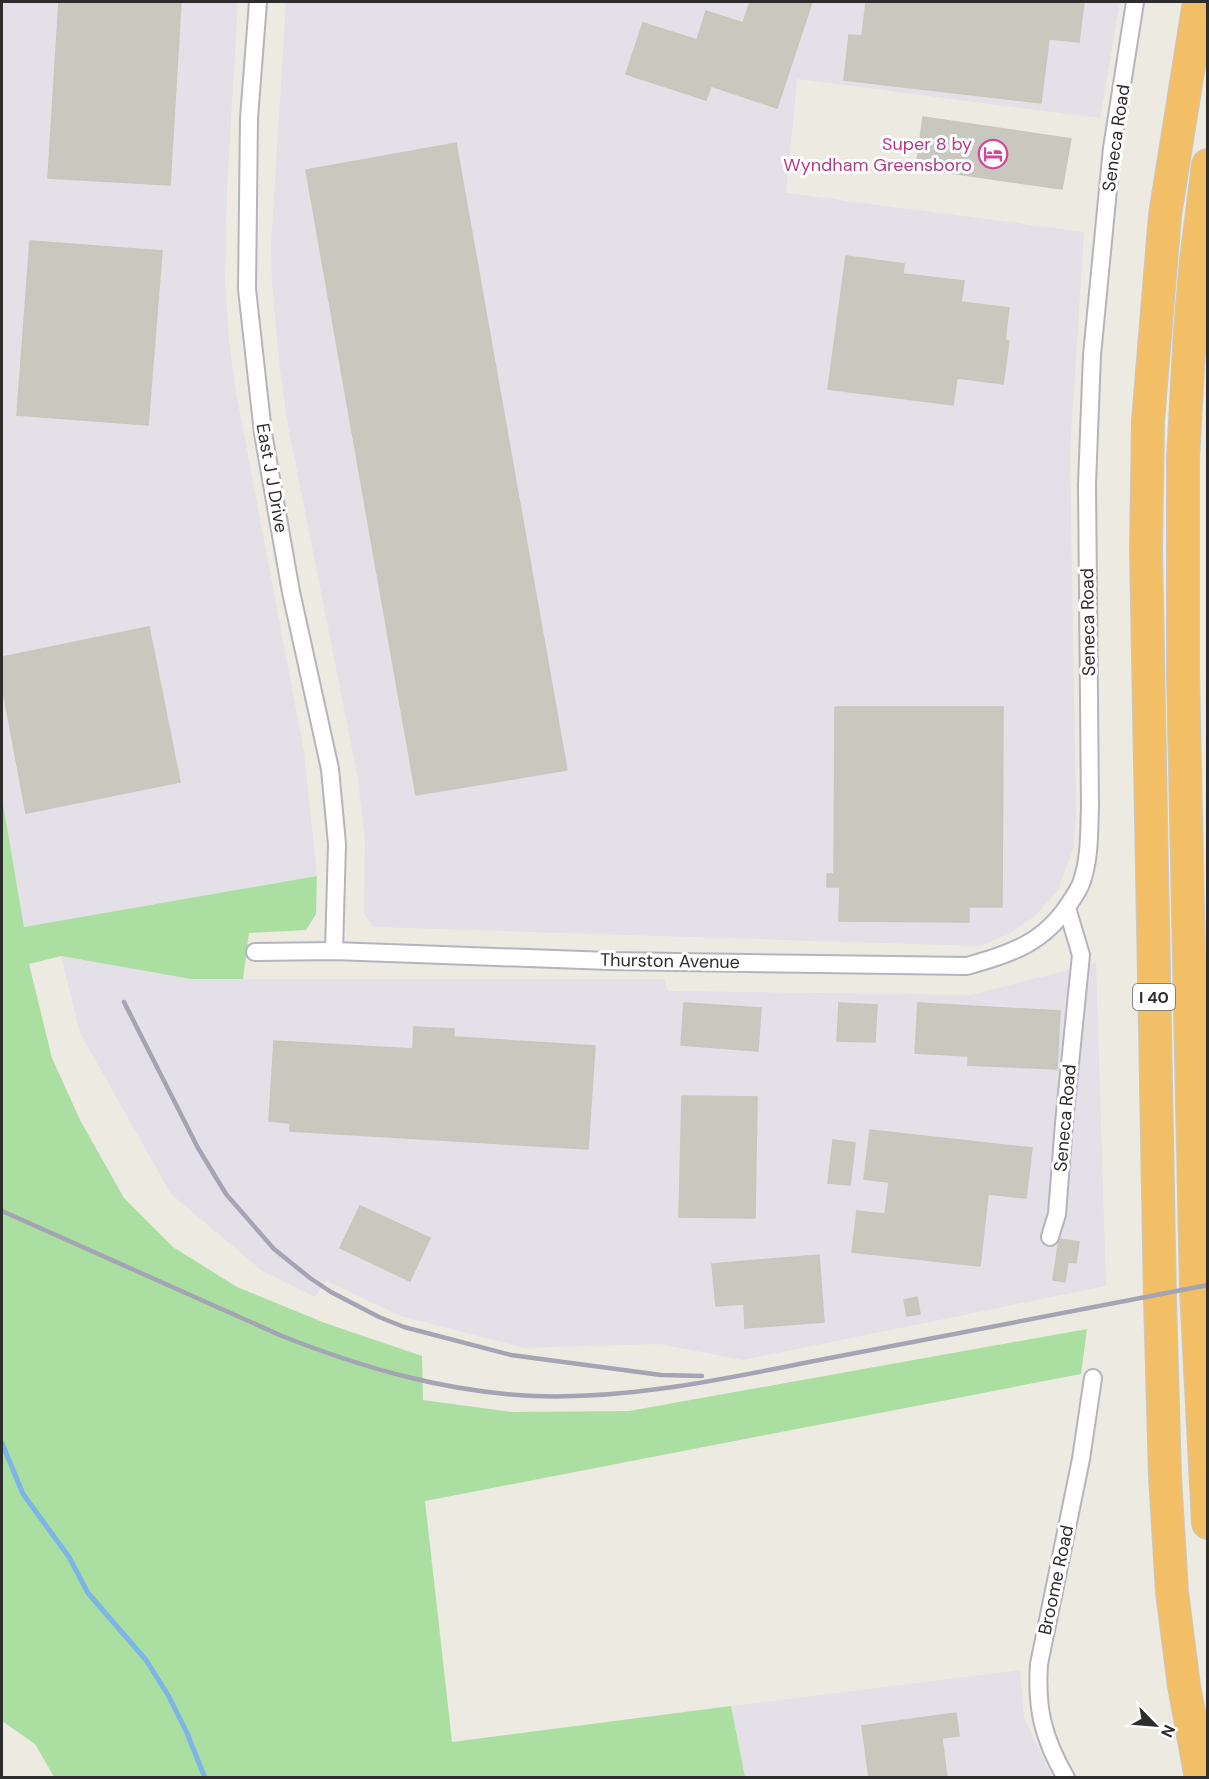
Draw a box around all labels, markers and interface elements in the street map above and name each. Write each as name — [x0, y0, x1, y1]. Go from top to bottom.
street label: Seneca Road — [1097, 83, 1135, 193]
place label: Super 8 by Wyndham Greensboro — [783, 132, 972, 177]
hotel icon: Super 8 by Wyndham Greensboro — [977, 138, 1009, 170]
street label: East J J Drive — [251, 421, 293, 535]
street label: Seneca Road — [1075, 568, 1101, 676]
street label: Thurston Avenue — [600, 948, 740, 974]
road number: I 40 — [1133, 984, 1175, 1010]
street label: Seneca Road — [1048, 1063, 1082, 1173]
street label: Broome Road — [1033, 1523, 1079, 1637]
north arrow — [1125, 1695, 1185, 1755]
text: N — [1156, 1721, 1180, 1741]

